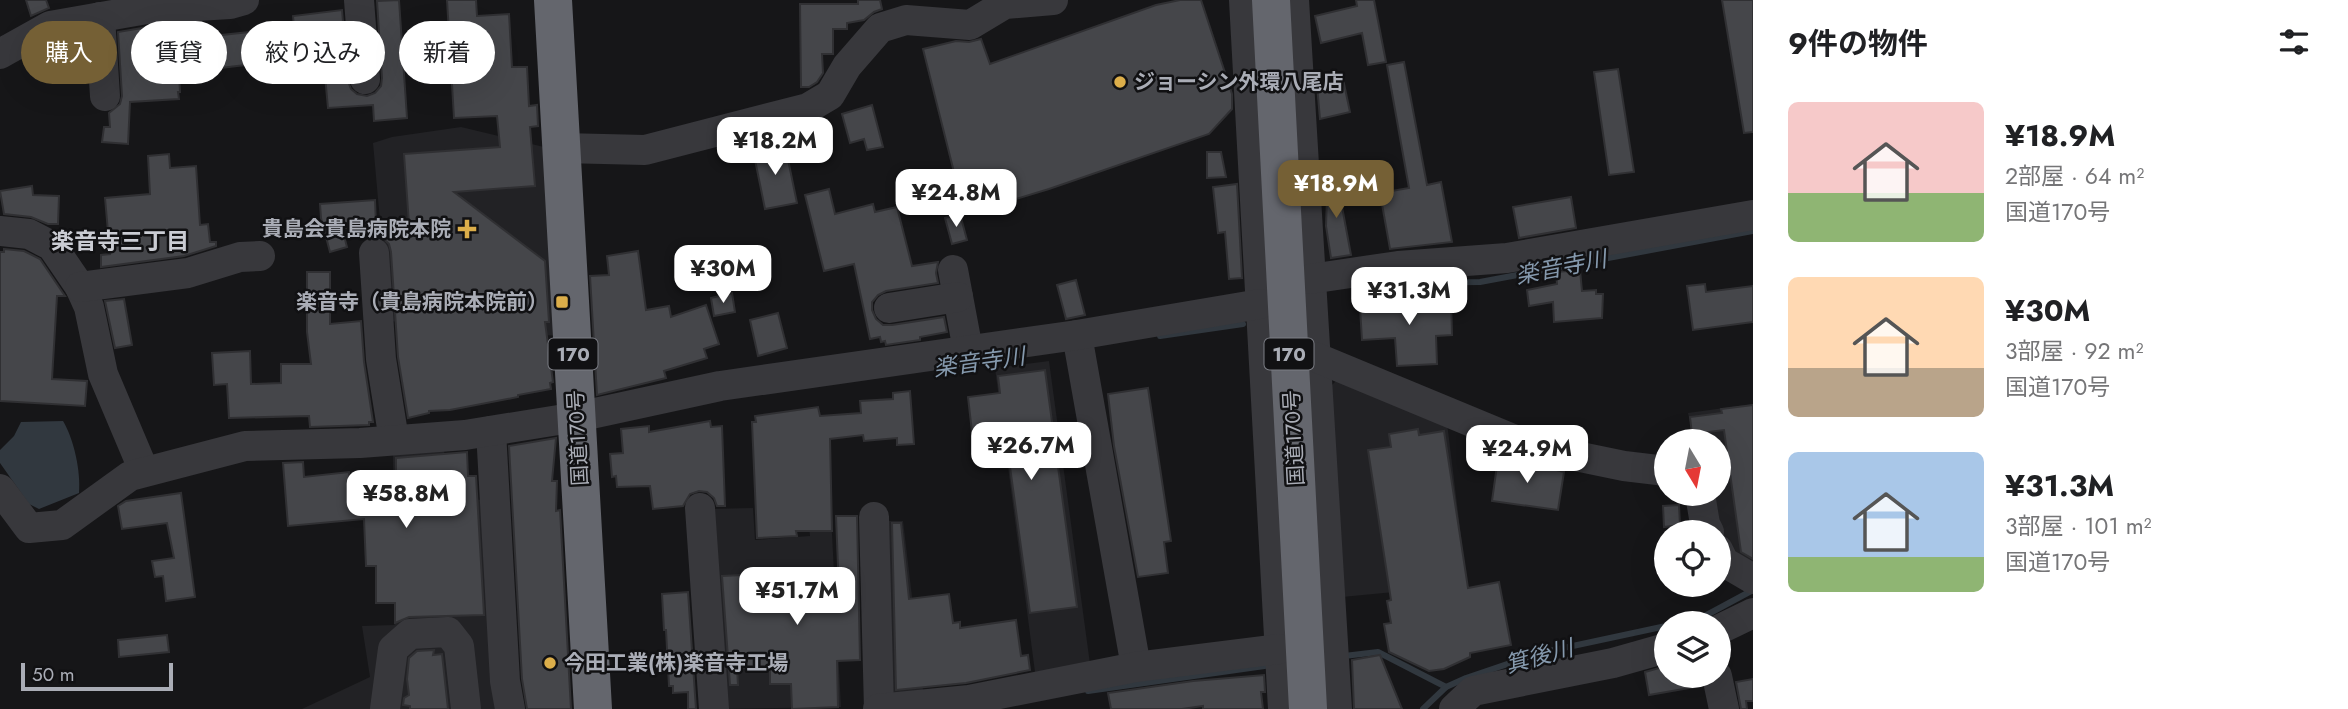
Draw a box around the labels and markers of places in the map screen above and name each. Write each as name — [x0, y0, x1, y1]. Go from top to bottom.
place label: ジョーシン外環八尾店 — [1134, 67, 1344, 97]
marker: ジョーシン外環八尾店 — [1112, 74, 1128, 90]
pin: ¥18.2M — [718, 118, 832, 177]
pin: ¥18.9M — [1279, 160, 1393, 220]
pin: ¥24.8M — [899, 170, 1013, 229]
place label: 貴島会貴島病院本院 — [262, 214, 451, 244]
marker: 貴島会貴島病院本院 — [457, 219, 477, 239]
pin: ¥30M — [682, 246, 764, 305]
pin: ¥31.3M — [1352, 268, 1466, 327]
place label: 楽音寺（貴島病院本院前） — [296, 287, 548, 317]
marker: 楽音寺（貴島病院本院前） — [554, 294, 570, 310]
pin: ¥26.7M — [974, 422, 1088, 482]
pin: ¥24.9M — [1470, 426, 1584, 485]
pin: ¥58.8M — [349, 470, 463, 530]
pin: ¥51.7M — [740, 568, 854, 627]
place label: 今田工業(株)楽音寺工場 — [564, 648, 788, 678]
marker: 今田工業(株)楽音寺工場 — [542, 655, 558, 671]

